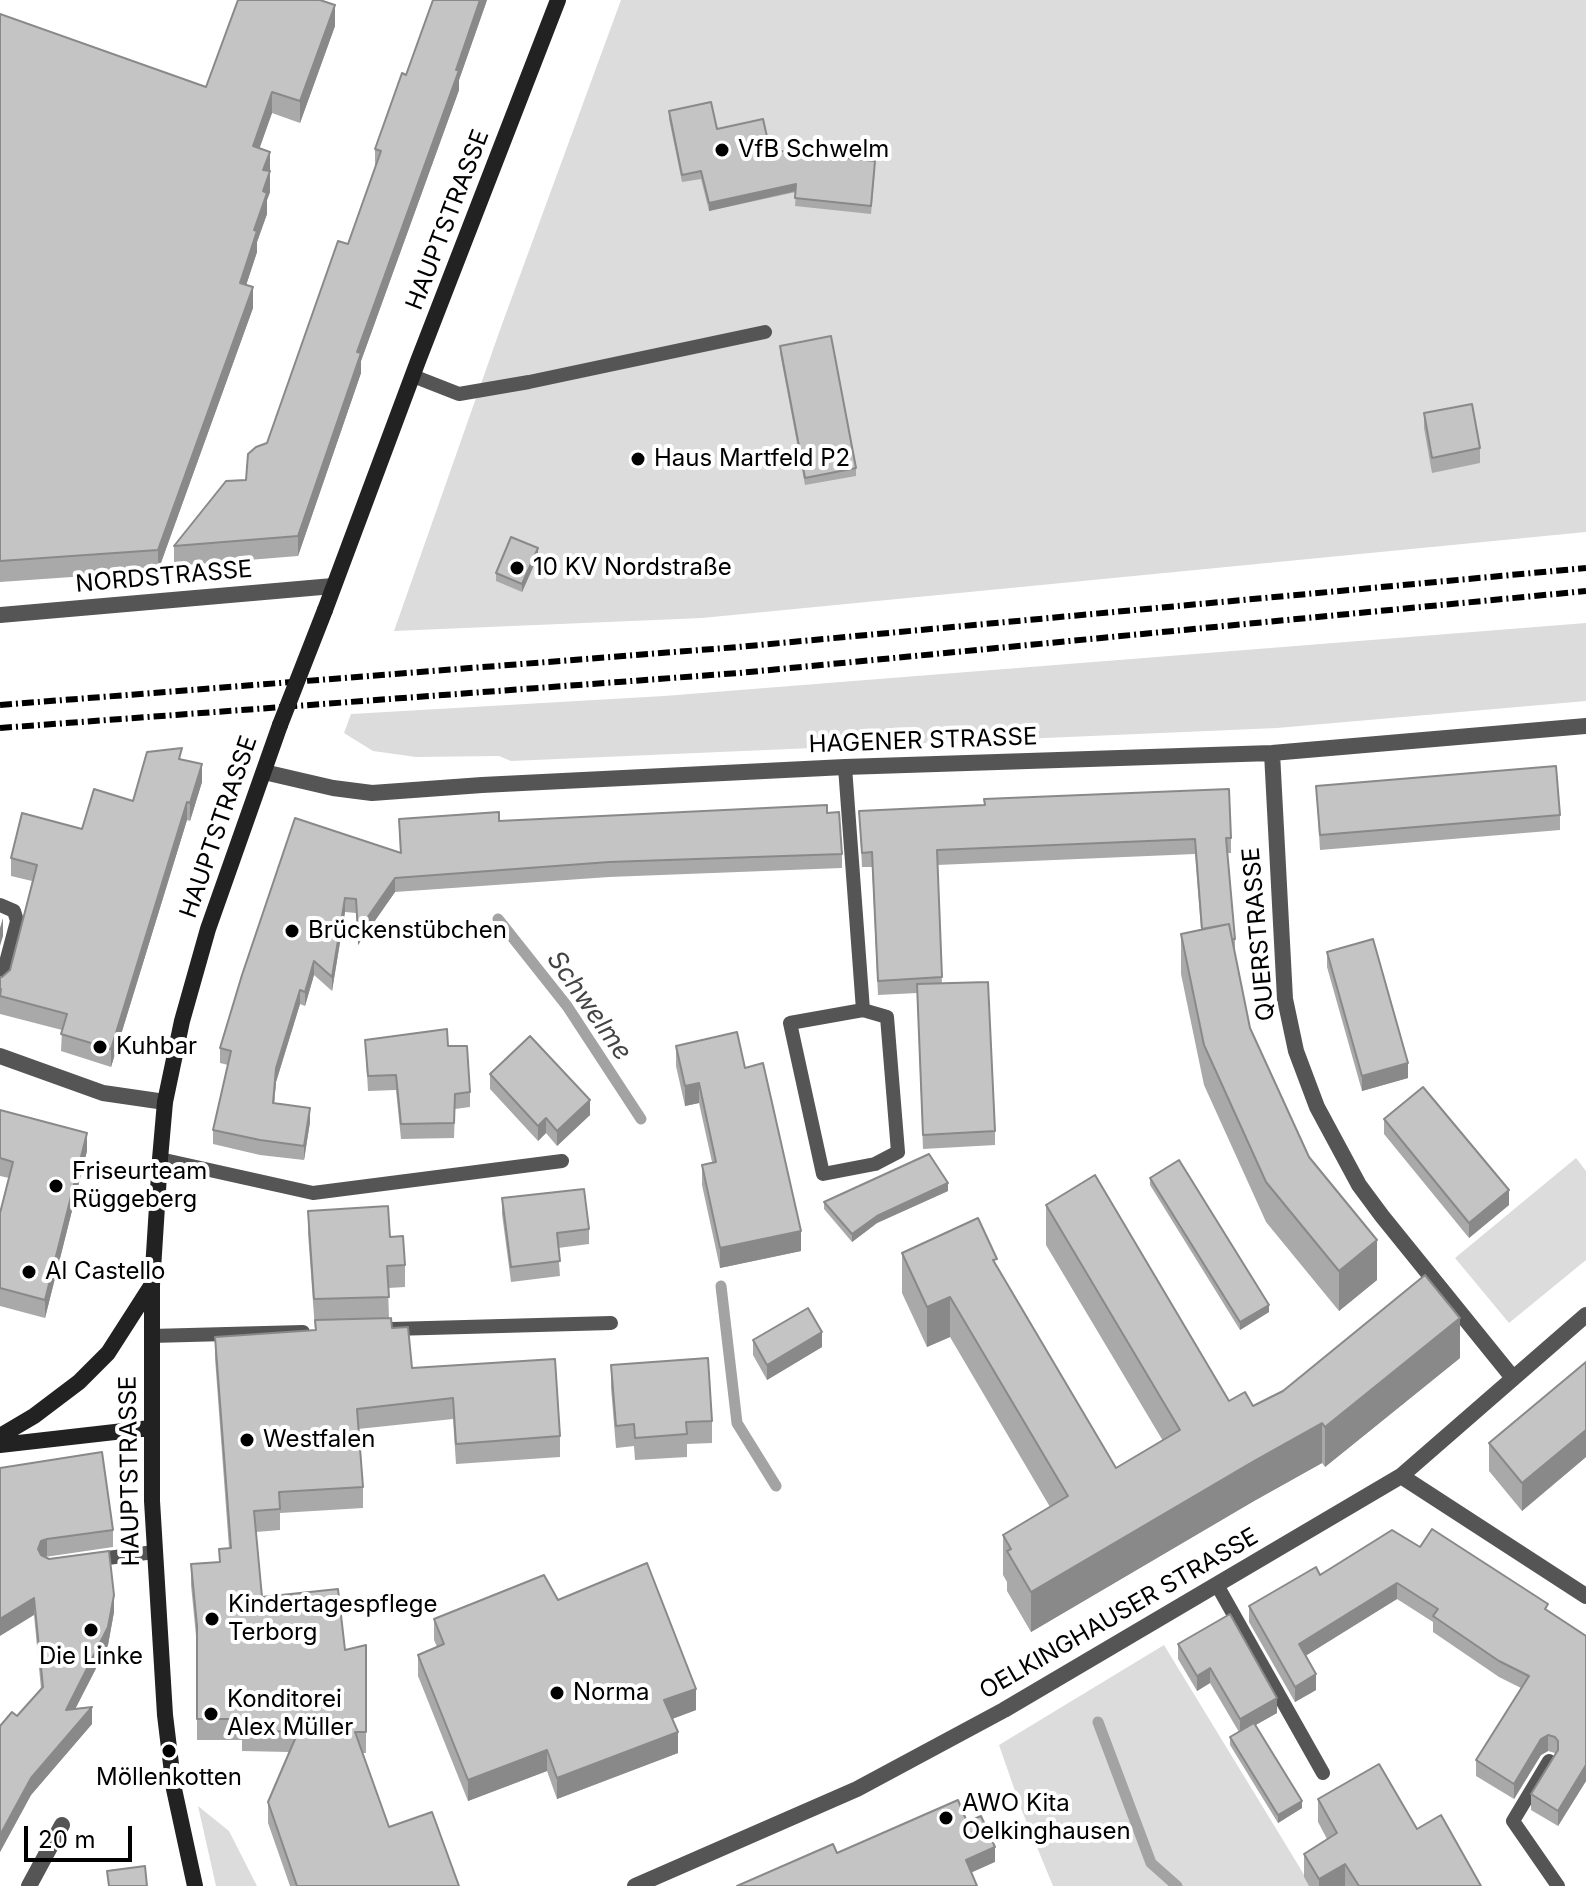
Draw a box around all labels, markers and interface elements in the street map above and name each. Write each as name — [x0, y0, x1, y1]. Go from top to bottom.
street label: HAUPTSTRASSE — [400, 126, 496, 314]
place label: VfB Schwelm — [738, 136, 889, 164]
marker: VfB Schwelm — [713, 141, 731, 159]
place label: Haus Martfeld P2 — [654, 445, 850, 473]
marker: Haus Martfeld P2 — [629, 450, 647, 468]
place label: 10 KV Nordstraße — [533, 554, 732, 582]
street label: NORDSTRASSE — [74, 555, 254, 599]
marker: 10 KV Nordstraße — [508, 559, 526, 577]
street label: HAGENER STRASSE — [808, 723, 1038, 759]
street label: HAUPTSTRASSE — [174, 732, 264, 922]
street label: QUERSTRASSE — [1237, 846, 1281, 1022]
place label: Brückenstübchen — [308, 917, 507, 945]
marker: Brückenstübchen — [283, 922, 301, 940]
water label: Schwelme — [540, 945, 638, 1067]
place label: Kuhbar — [116, 1033, 197, 1061]
marker: Kuhbar — [91, 1038, 109, 1056]
place label: Friseurteam Rüggeberg — [72, 1158, 207, 1214]
marker: Friseurteam Rüggeberg — [47, 1177, 65, 1195]
place label: Al Castello — [45, 1258, 165, 1286]
marker: Al Castello — [20, 1263, 38, 1281]
street label: HAUPTSTRASSE — [114, 1375, 146, 1567]
place label: Westfalen — [263, 1426, 375, 1454]
marker: Westfalen — [238, 1431, 256, 1449]
street label: OELKINGHAUSER STRASSE — [975, 1522, 1263, 1706]
place label: Kindertagespflege Terborg — [228, 1591, 438, 1647]
marker: Kindertagespflege Terborg — [203, 1610, 221, 1628]
marker: Die Linke — [82, 1621, 100, 1639]
place label: Die Linke — [39, 1643, 143, 1671]
place label: Norma — [573, 1679, 649, 1707]
marker: Norma — [548, 1684, 566, 1702]
place label: Konditorei Alex Müller — [227, 1686, 353, 1742]
marker: Konditorei Alex Müller — [202, 1705, 220, 1723]
marker: Möllenkotten — [160, 1742, 178, 1760]
place label: Möllenkotten — [96, 1764, 242, 1792]
place label: AWO Kita Oelkinghausen — [962, 1790, 1131, 1846]
marker: AWO Kita Oelkinghausen — [937, 1809, 955, 1827]
scale bar — [28, 1810, 136, 1860]
text: 20 m — [38, 1825, 96, 1854]

